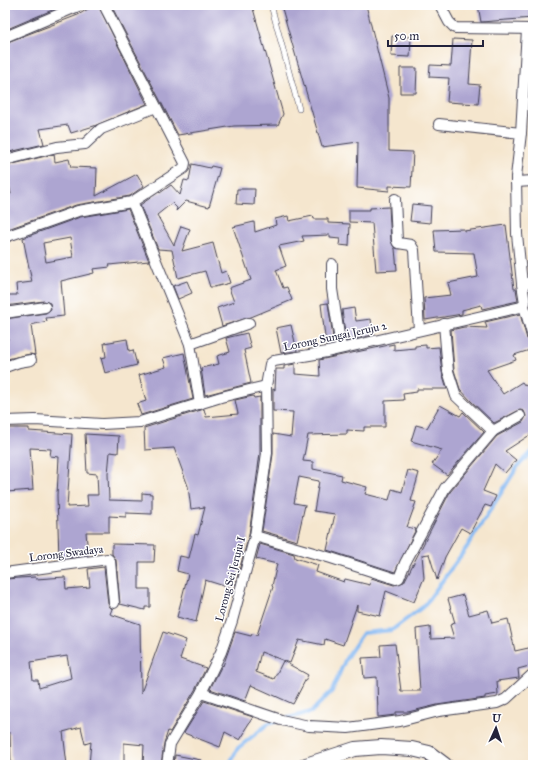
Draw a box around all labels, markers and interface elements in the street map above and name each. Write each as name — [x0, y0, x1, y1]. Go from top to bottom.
scale bar — [388, 22, 483, 48]
text: 50 m — [394, 29, 419, 43]
street label: Lorong Sungai Jeruju 2 — [282, 319, 389, 355]
street label: Lorong Sei Jeruju I — [213, 535, 249, 623]
street label: Lorong Swadaya — [28, 542, 104, 565]
north arrow — [476, 708, 516, 748]
text: U — [492, 712, 501, 725]

